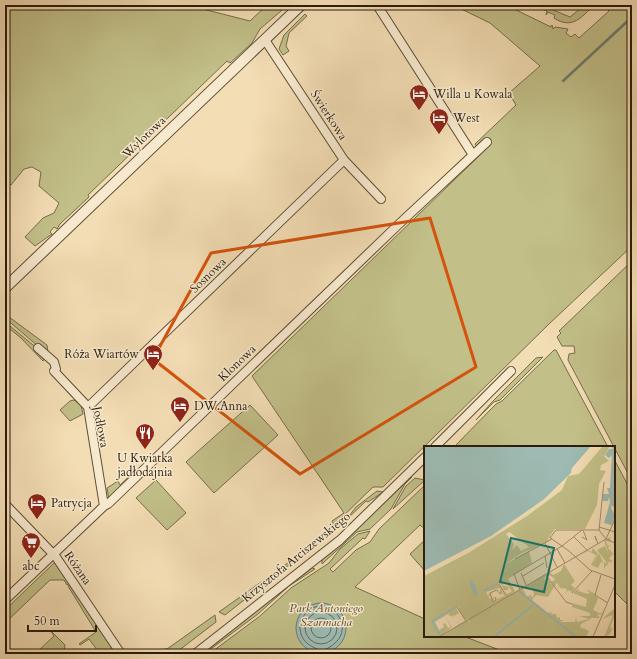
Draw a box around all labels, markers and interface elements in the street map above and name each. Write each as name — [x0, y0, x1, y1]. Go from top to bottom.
hotel icon: Willa u Kowala — [408, 83, 430, 111]
street label: Świerkowa — [307, 86, 352, 144]
place label: Willa u Kowala — [432, 86, 513, 102]
hotel icon: West — [428, 107, 450, 135]
place label: West — [452, 110, 480, 126]
street label: Wylotowa — [118, 112, 170, 162]
street label: Sosnowa — [186, 253, 230, 296]
street label: Klonowa — [215, 341, 260, 385]
hotel icon: Róża Wiartów — [142, 343, 164, 371]
place label: Róża Wiartów — [64, 346, 139, 362]
hotel icon: DW.Anna — [169, 395, 191, 423]
place label: DW.Anna — [194, 398, 248, 414]
street label: Jodłowa — [89, 403, 113, 450]
restaurant icon: U Kwiatka jadłodajnia — [134, 422, 156, 450]
inset map — [424, 446, 615, 637]
place label: U Kwiatka jadłodajnia — [115, 450, 174, 480]
hotel icon: Patrycja — [26, 492, 48, 520]
place label: Patrycja — [51, 495, 93, 511]
street label: Krzysztofa Arciszewskiego — [238, 508, 354, 606]
supermarket icon: abc — [20, 531, 42, 559]
street label: Różana — [61, 548, 96, 589]
place label: abc — [22, 558, 40, 574]
park label: Park Antoniego Szarmacha — [289, 600, 363, 630]
scale bar — [28, 607, 96, 633]
text: 50 m — [34, 613, 61, 629]

